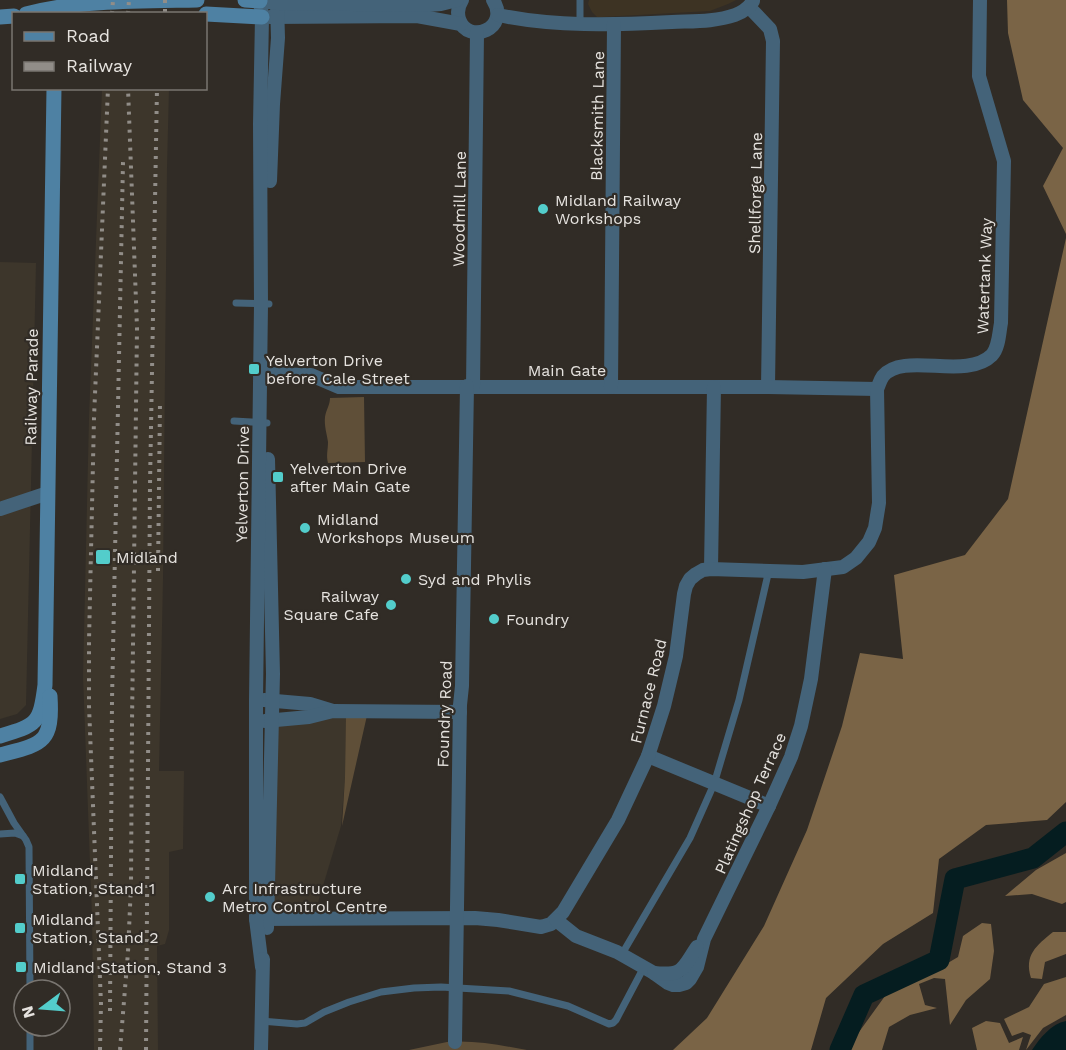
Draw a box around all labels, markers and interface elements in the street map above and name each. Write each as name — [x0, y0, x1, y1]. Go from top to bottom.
legend — [12, 12, 207, 90]
text: Road — [66, 25, 110, 46]
street label: Blacksmith Lane — [587, 51, 608, 181]
text: Railway — [66, 55, 133, 76]
street label: Shellforge Lane — [745, 132, 766, 254]
street label: Woodmill Lane — [449, 151, 470, 267]
place label: Midland Railway Workshops — [555, 191, 682, 228]
marker: Midland Railway Workshops — [536, 202, 550, 216]
street label: Watertank Way — [973, 217, 996, 335]
street label: Railway Parade — [21, 328, 42, 446]
place label: Yelverton Drive before Cale Street — [266, 351, 410, 388]
street label: Main Gate — [528, 361, 606, 380]
marker: Yelverton Drive before Cale Street — [247, 362, 261, 376]
street label: Yelverton Drive — [232, 425, 253, 543]
place label: Yelverton Drive after Main Gate — [290, 459, 411, 496]
marker: Yelverton Drive after Main Gate — [271, 470, 285, 484]
place label: Midland Workshops Museum — [317, 510, 475, 547]
marker: Midland Workshops Museum — [298, 521, 312, 535]
marker: Midland — [94, 548, 112, 566]
place label: Midland — [116, 548, 178, 567]
place label: Syd and Phylis — [418, 570, 531, 589]
marker: Syd and Phylis — [399, 572, 413, 586]
place label: Railway Square Cafe — [284, 587, 380, 624]
marker: Railway Square Cafe — [384, 598, 398, 612]
place label: Foundry — [506, 610, 570, 629]
marker: Foundry — [487, 612, 501, 626]
street label: Furnace Road — [626, 637, 671, 745]
street label: Foundry Road — [433, 660, 456, 768]
street label: Platingshop Terrace — [711, 729, 790, 877]
place label: Midland Station, Stand 1 — [32, 861, 155, 898]
marker: Midland Station, Stand 1 — [13, 872, 27, 886]
place label: Arc Infrastructure Metro Control Centre — [222, 879, 388, 916]
marker: Arc Infrastructure Metro Control Centre — [203, 890, 217, 904]
place label: Midland Station, Stand 2 — [32, 910, 159, 947]
marker: Midland Station, Stand 2 — [13, 921, 27, 935]
place label: Midland Station, Stand 3 — [33, 958, 227, 977]
marker: Midland Station, Stand 3 — [14, 960, 28, 974]
north arrow — [12, 978, 72, 1038]
text: N — [17, 1004, 39, 1020]

